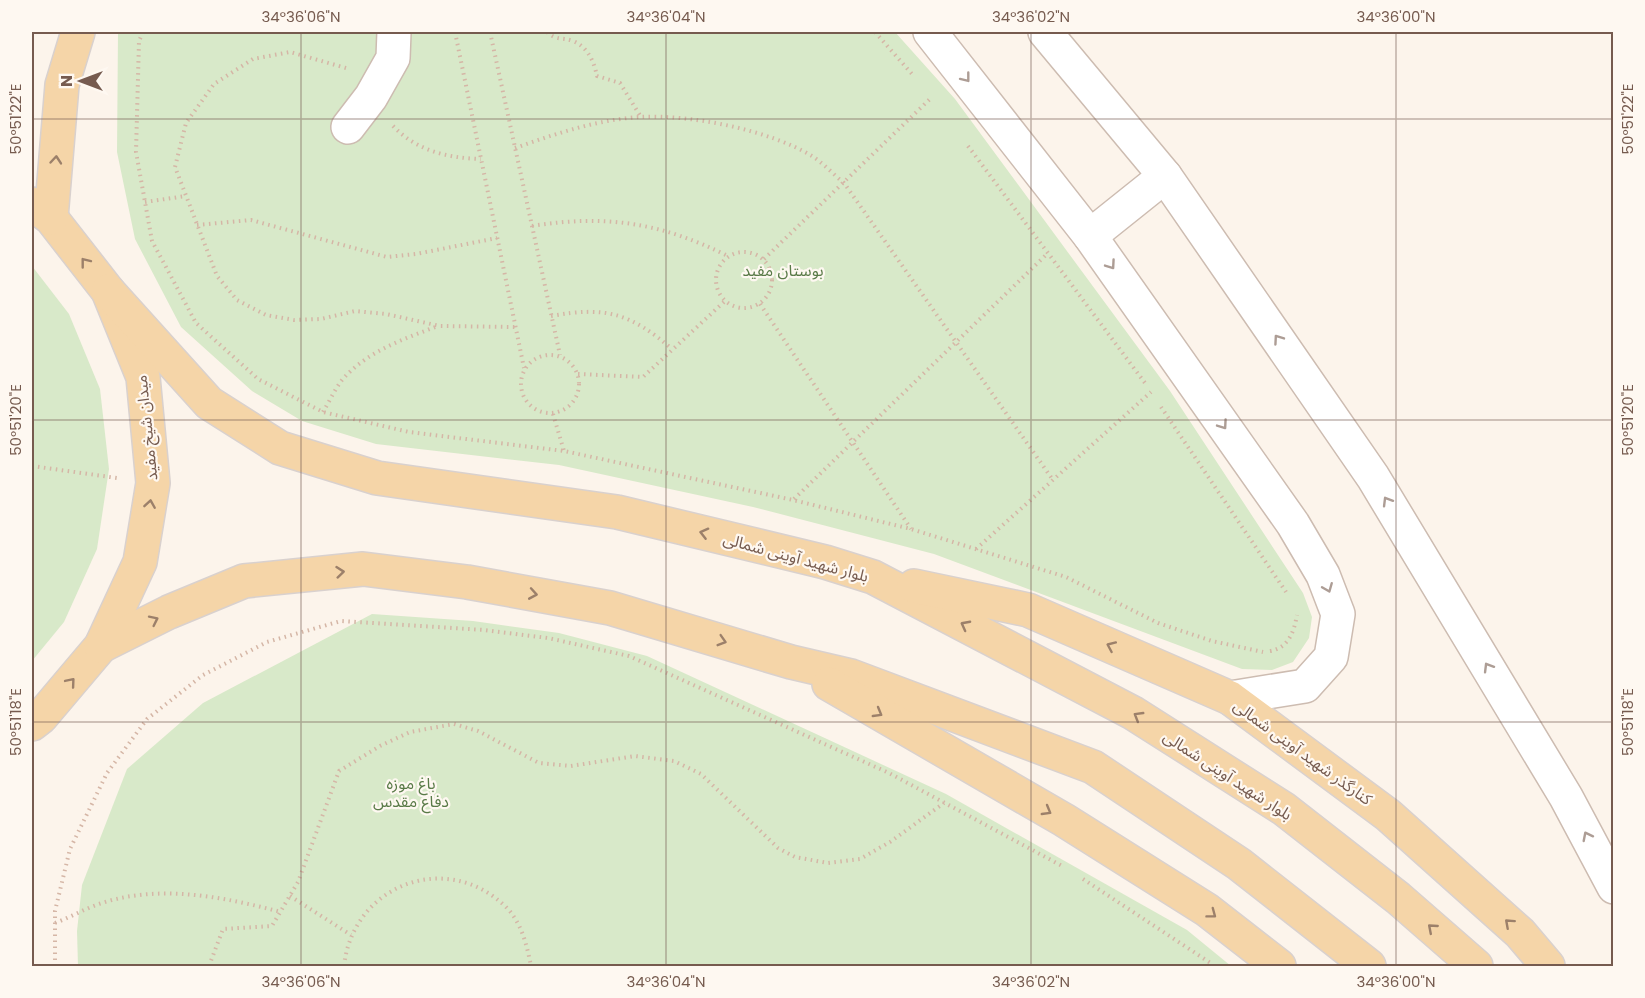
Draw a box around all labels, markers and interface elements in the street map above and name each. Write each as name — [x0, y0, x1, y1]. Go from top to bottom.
text: 34°36'06"N — [261, 6, 341, 27]
text: 34°36'04"N — [627, 6, 705, 27]
text: 34°36'02"N — [992, 6, 1070, 27]
text: 34°36'00"N — [1357, 6, 1435, 27]
north arrow — [51, 51, 111, 111]
one-way arrow — [959, 71, 970, 82]
text: N — [55, 75, 78, 87]
text: 50°51'22"E — [5, 84, 26, 154]
text: 50°51'22"E — [1617, 84, 1638, 154]
one-way arrow — [49, 155, 62, 164]
one-way arrow — [81, 258, 92, 269]
park label: بوستان مفید — [742, 259, 824, 282]
one-way arrow — [1104, 259, 1115, 270]
one-way arrow — [1274, 335, 1285, 346]
street label: میدان شیخ مفید — [130, 374, 164, 482]
text: 50°51'20"E — [5, 384, 26, 456]
text: 50°51'20"E — [1617, 384, 1638, 456]
one-way arrow — [1216, 418, 1227, 429]
one-way arrow — [1383, 497, 1395, 507]
one-way arrow — [143, 500, 155, 509]
one-way arrow — [699, 527, 709, 540]
street label: بلوار شهید آوینی شمالی — [721, 527, 871, 588]
one-way arrow — [336, 566, 345, 579]
one-way arrow — [1321, 582, 1333, 593]
one-way arrow — [528, 587, 538, 600]
one-way arrow — [147, 616, 158, 627]
one-way arrow — [961, 621, 971, 632]
one-way arrow — [716, 634, 727, 646]
one-way arrow — [1106, 641, 1117, 653]
one-way arrow — [1484, 663, 1496, 673]
one-way arrow — [64, 678, 75, 689]
text: 50°51'18"E — [5, 688, 26, 756]
text: 50°51'18"E — [1617, 688, 1638, 756]
street label: کنارگذر شهید آوینی شمالی — [1229, 694, 1377, 811]
one-way arrow — [872, 706, 882, 717]
one-way arrow — [1134, 712, 1144, 723]
street label: بلوار شهید آوینی شمالی — [1159, 725, 1297, 826]
park label: باغ موزه دفاع مقدس — [373, 772, 449, 814]
one-way arrow — [1041, 803, 1051, 815]
one-way arrow — [1582, 831, 1594, 842]
one-way arrow — [1205, 907, 1216, 918]
one-way arrow — [1505, 919, 1516, 930]
one-way arrow — [1428, 924, 1439, 935]
text: 34°36'06"N — [261, 971, 341, 992]
text: 34°36'04"N — [627, 971, 705, 992]
text: 34°36'02"N — [992, 971, 1070, 992]
text: 34°36'00"N — [1357, 971, 1435, 992]

